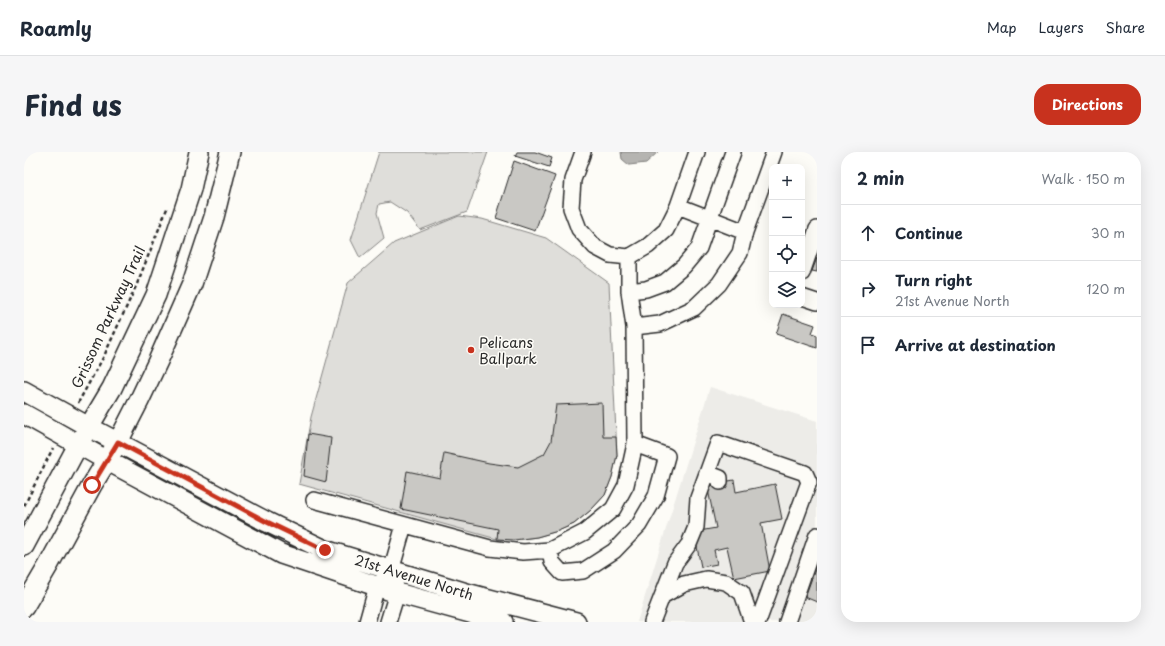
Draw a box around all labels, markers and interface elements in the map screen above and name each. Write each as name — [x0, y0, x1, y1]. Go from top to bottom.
text: Roamly — [20, 14, 92, 42]
text: Map — [987, 17, 1017, 38]
text: Layers — [1039, 17, 1084, 38]
text: Share — [1106, 17, 1145, 38]
text: Find us — [24, 83, 122, 126]
button: Directions — [1034, 84, 1141, 125]
map controls — [769, 164, 805, 308]
button: + — [769, 164, 805, 200]
text: 2 min — [857, 165, 904, 191]
text: Walk · 150 m — [1041, 169, 1125, 188]
button: − — [769, 200, 805, 236]
text: Continue — [895, 221, 963, 244]
icon: ahead — [857, 222, 879, 244]
text: 30 m — [1091, 223, 1125, 242]
button: locate — [769, 236, 805, 272]
street label: Grissom Parkway Trail — [66, 242, 150, 392]
text: Turn right — [895, 268, 972, 291]
button: layers — [769, 272, 805, 308]
icon: right — [857, 278, 879, 300]
text: 120 m — [1086, 279, 1125, 298]
text: 21st Avenue North — [895, 291, 1009, 310]
place label: Pelicans Ballpark — [479, 332, 537, 369]
text: Arrive at destination — [895, 333, 1056, 356]
icon: arrive — [857, 334, 879, 356]
marker: Pelicans Ballpark — [466, 345, 476, 355]
route start — [83, 476, 101, 494]
route end — [316, 541, 334, 559]
street label: 21st Avenue North — [352, 549, 476, 605]

